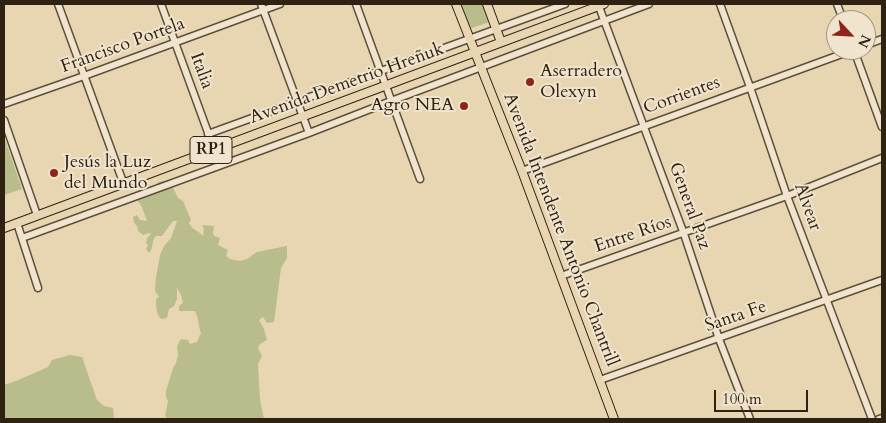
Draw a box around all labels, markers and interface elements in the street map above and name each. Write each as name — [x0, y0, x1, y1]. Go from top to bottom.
north arrow — [826, 10, 876, 60]
street label: Francisco Portela — [58, 14, 188, 78]
text: N — [853, 32, 875, 51]
street label: Avenida Demetrio Hreñuk — [247, 39, 447, 129]
street label: Italia — [185, 50, 217, 92]
place label: Aserradero Olexyn — [540, 61, 622, 104]
street label: Corrientes — [641, 72, 723, 120]
marker: Aserradero Olexyn — [524, 76, 536, 88]
street label: Avenida Intendente Antonio Chantrill — [498, 90, 622, 370]
place label: Agro NEA — [371, 95, 454, 117]
marker: Agro NEA — [458, 100, 470, 112]
road number: RP1 — [190, 136, 232, 164]
place label: Jesús la Luz del Mundo — [64, 152, 151, 194]
street label: General Paz — [663, 160, 715, 252]
marker: Jesús la Luz del Mundo — [48, 167, 60, 179]
street label: Alvear — [788, 180, 826, 234]
street label: Entre Ríos — [592, 212, 674, 258]
street label: Santa Fe — [702, 296, 770, 338]
scale bar — [716, 380, 810, 412]
text: 100 m — [722, 389, 762, 409]

